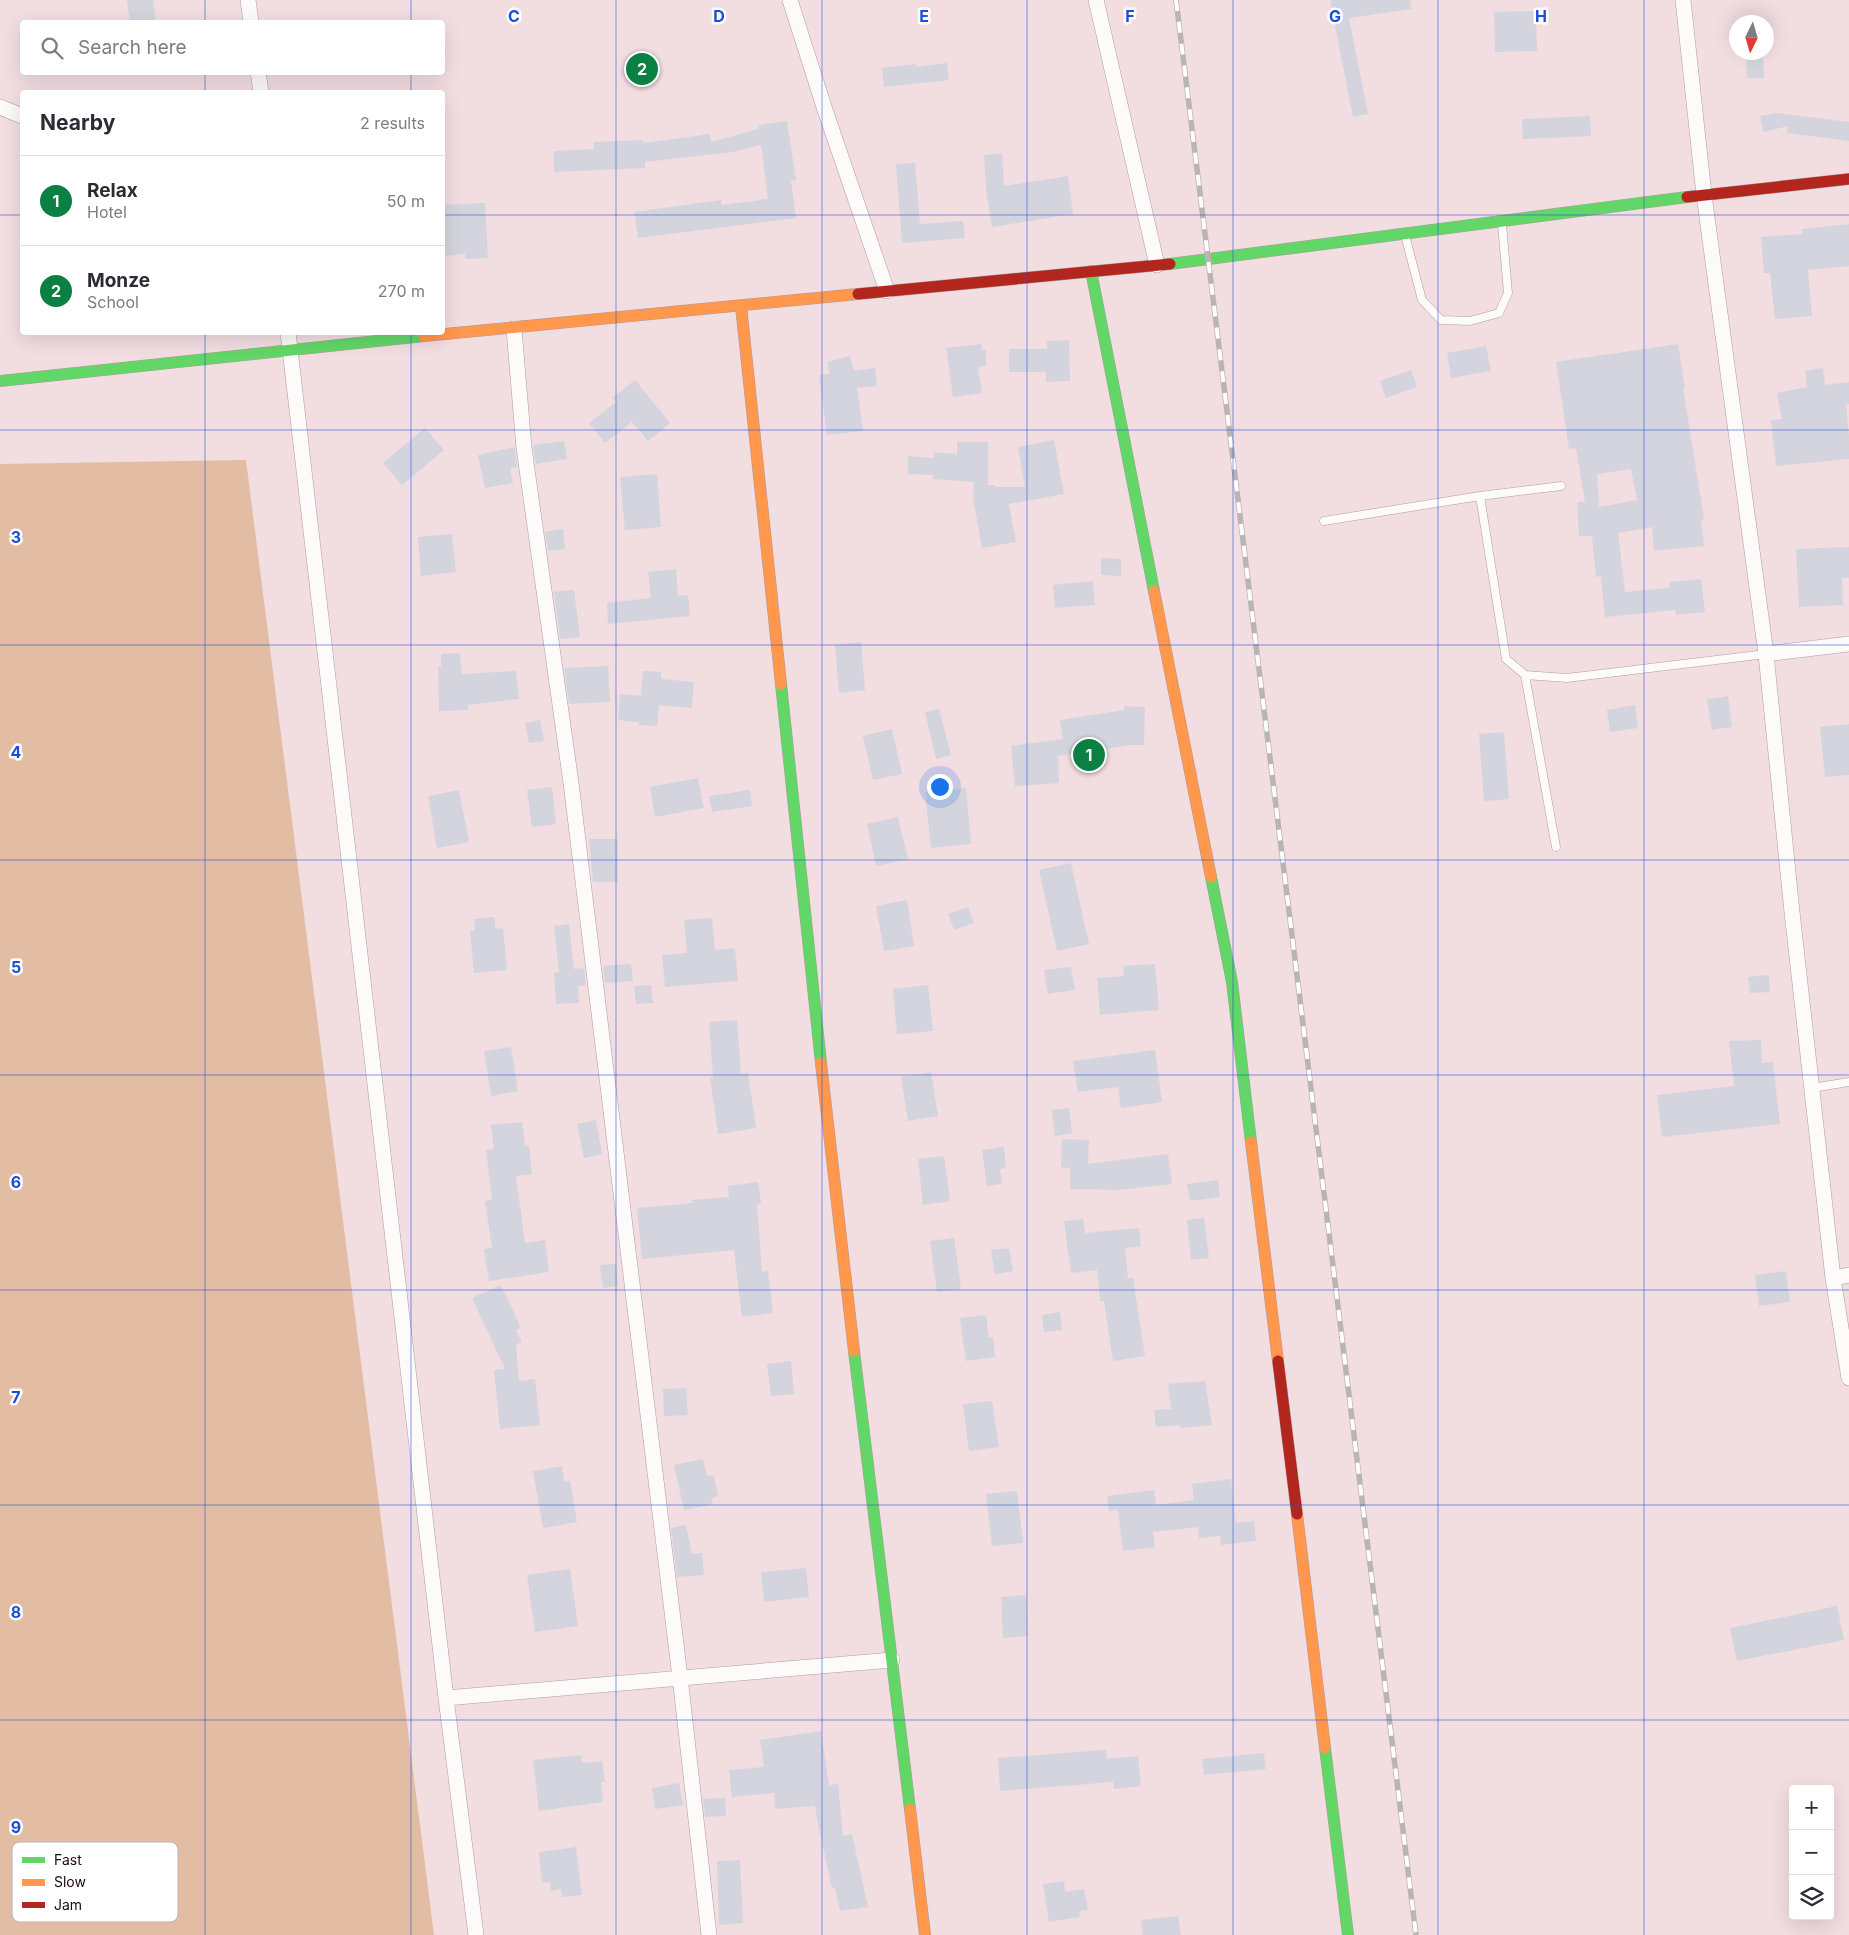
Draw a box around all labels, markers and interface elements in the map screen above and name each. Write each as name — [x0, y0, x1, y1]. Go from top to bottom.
text: C — [508, 6, 520, 26]
text: D — [713, 6, 725, 26]
text: E — [919, 6, 929, 26]
text: F — [1125, 6, 1135, 26]
text: G — [1329, 6, 1341, 26]
text: H — [1535, 6, 1547, 26]
north arrow — [1729, 15, 1774, 60]
search box — [20, 20, 445, 75]
icon: search — [38, 34, 66, 62]
text: Search here — [78, 36, 187, 59]
pin: 2 — [626, 50, 658, 88]
text: Nearby — [40, 110, 115, 135]
text: 2 results — [360, 113, 425, 133]
text: Relax — [87, 179, 138, 202]
text: 1 — [53, 191, 59, 211]
text: 50 m — [387, 191, 425, 211]
text: Hotel — [87, 202, 127, 222]
text: Monze — [87, 269, 150, 292]
text: 2 — [51, 281, 61, 301]
text: 270 m — [378, 281, 425, 301]
text: School — [87, 292, 139, 312]
text: 3 — [11, 527, 21, 547]
pin: 1 — [1073, 736, 1105, 774]
text: 4 — [11, 742, 22, 762]
your location — [927, 774, 953, 800]
text: 5 — [11, 957, 21, 977]
text: 6 — [11, 1172, 21, 1192]
text: 7 — [11, 1387, 21, 1407]
text: 8 — [11, 1602, 21, 1622]
map controls — [1789, 1785, 1834, 1920]
button: + — [1789, 1785, 1834, 1830]
text: 9 — [11, 1817, 21, 1837]
button: − — [1789, 1830, 1834, 1875]
legend — [12, 1842, 178, 1922]
text: Fast — [54, 1851, 82, 1868]
text: Slow — [54, 1873, 86, 1890]
button: layers — [1789, 1875, 1834, 1920]
text: Jam — [54, 1896, 82, 1913]

